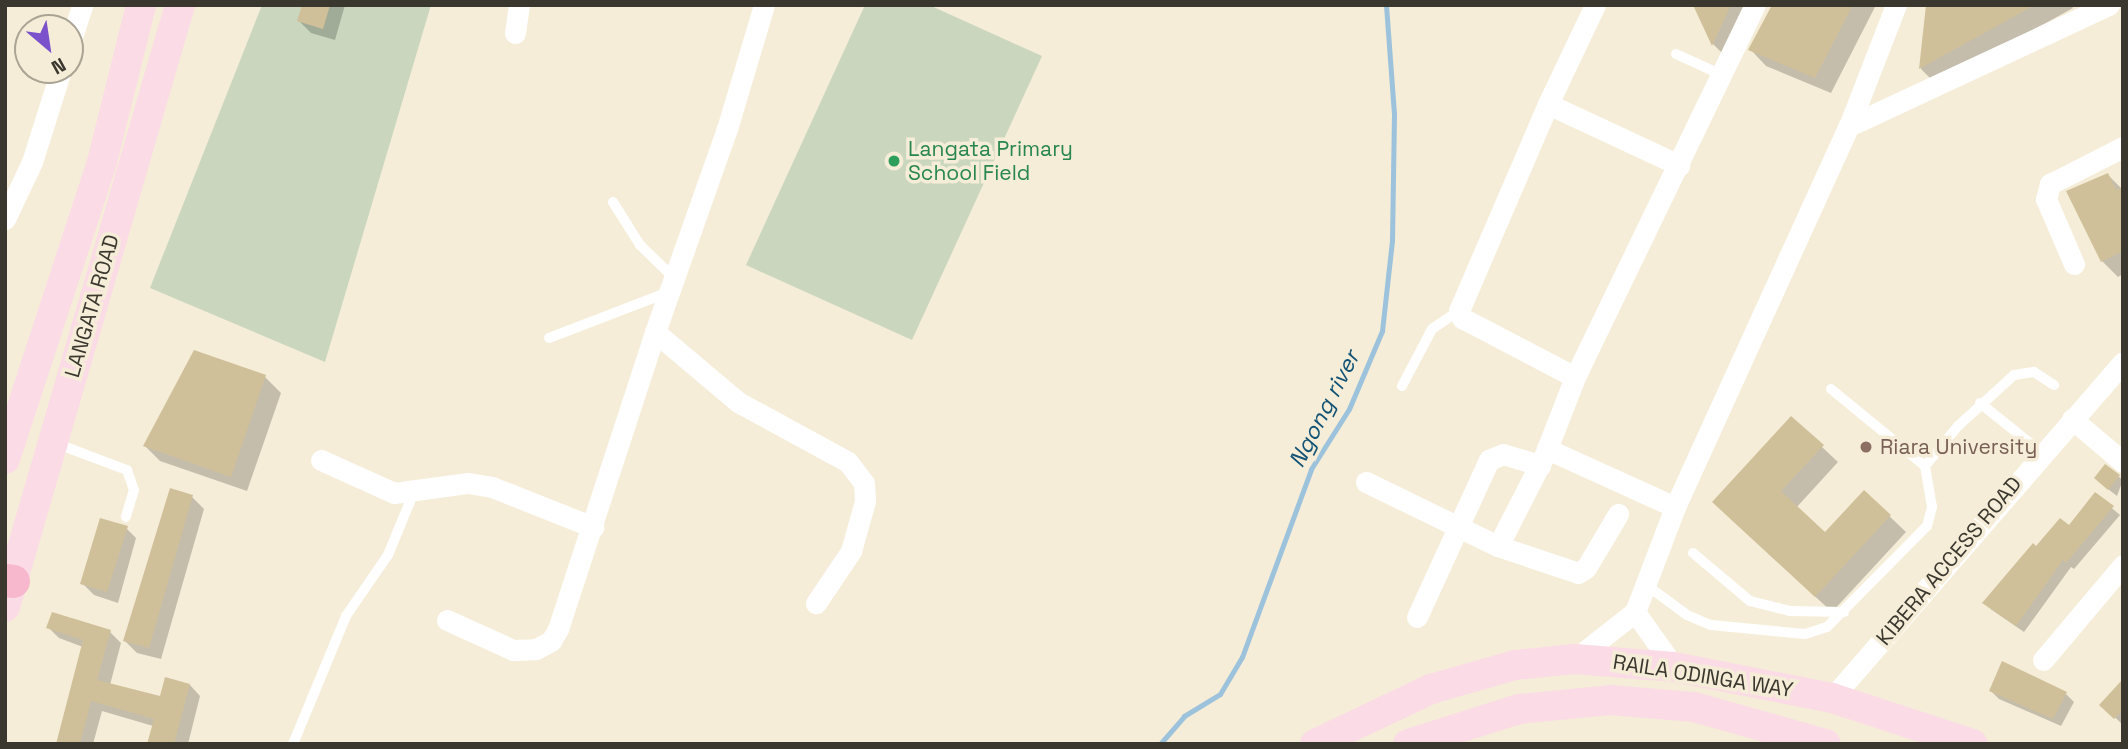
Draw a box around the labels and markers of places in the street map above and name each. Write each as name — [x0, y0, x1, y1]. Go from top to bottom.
place label: Langata Primary School Field — [908, 136, 1073, 186]
marker: Langata Primary School Field — [886, 153, 902, 169]
place label: Riara University — [1880, 434, 2037, 460]
marker: Riara University — [1858, 439, 1874, 455]

